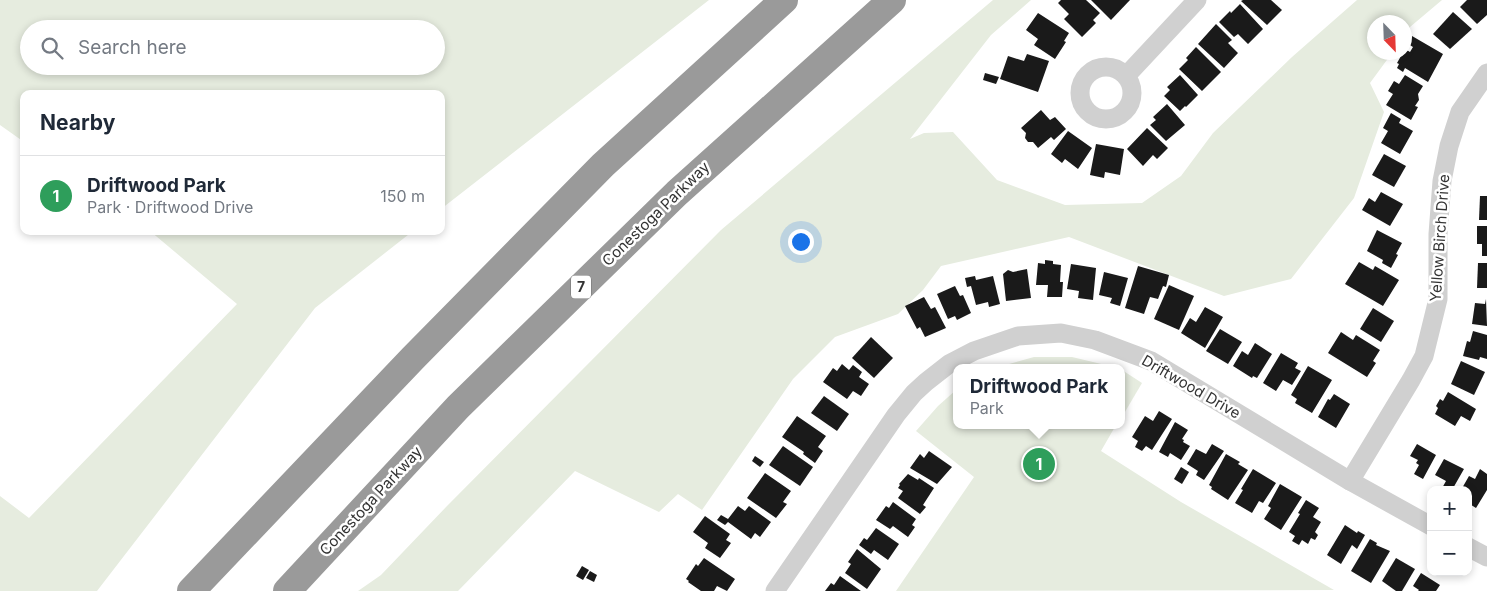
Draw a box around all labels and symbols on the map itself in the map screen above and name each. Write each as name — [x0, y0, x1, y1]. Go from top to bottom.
north arrow — [1367, 15, 1412, 60]
street label: Conestoga Parkway — [598, 157, 714, 270]
street label: Yellow Birch Drive — [1426, 173, 1453, 302]
your location — [788, 229, 814, 255]
road number: 7 — [571, 276, 591, 298]
street label: Driftwood Drive — [1138, 351, 1244, 423]
street label: Conestoga Parkway — [315, 442, 426, 559]
pin: 1 — [1023, 445, 1055, 483]

